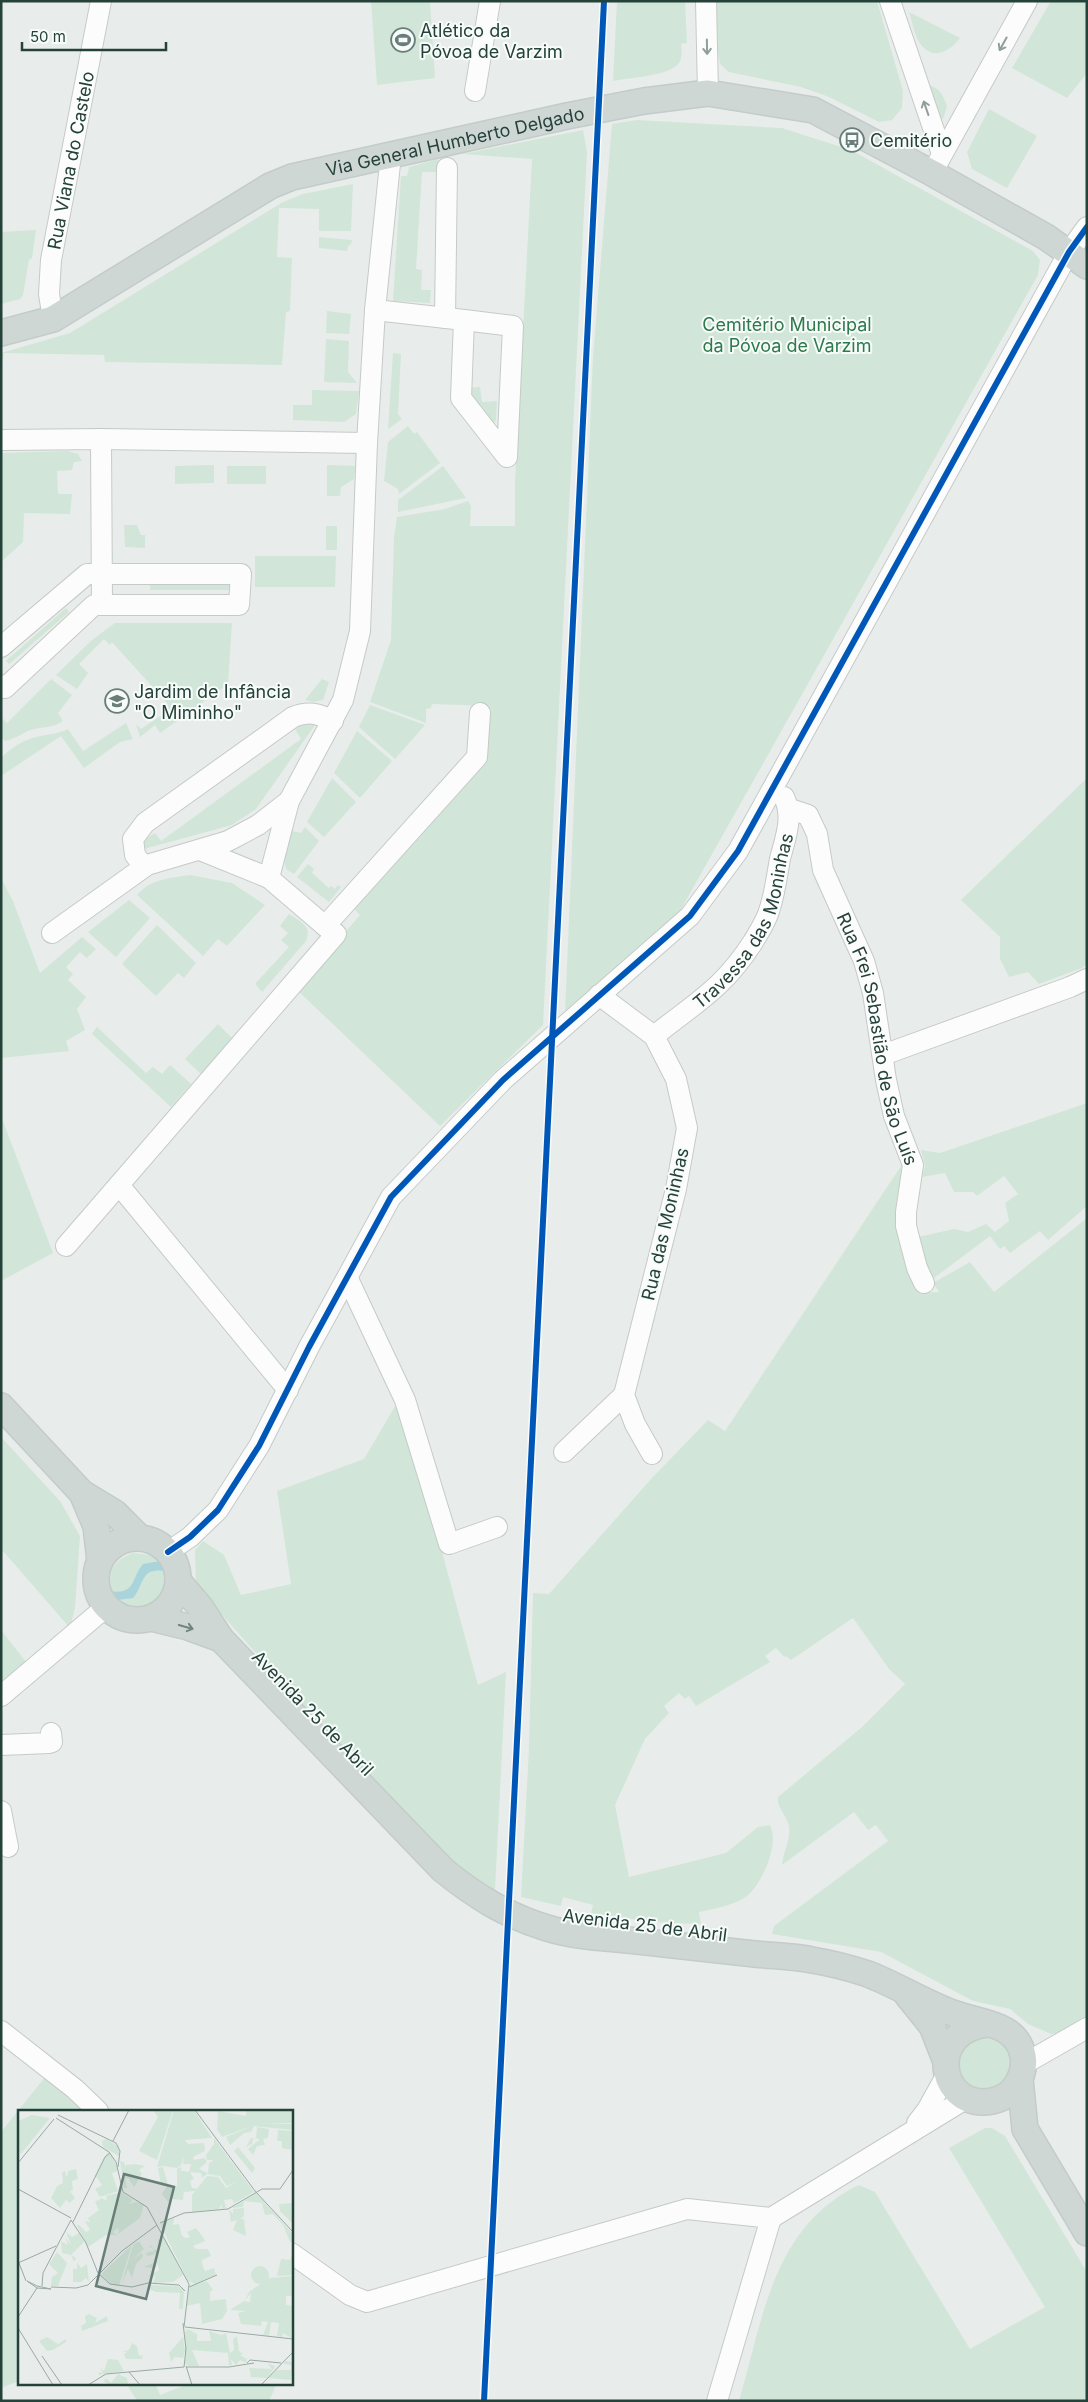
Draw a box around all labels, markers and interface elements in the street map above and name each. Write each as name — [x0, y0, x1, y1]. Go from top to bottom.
scale bar — [22, 20, 166, 52]
place label: Atlético da Póvoa de Varzim — [420, 20, 563, 62]
text: 50 m — [30, 27, 66, 46]
sports icon: Atlético da Póvoa de Varzim — [390, 27, 416, 53]
one-way arrow — [998, 36, 1008, 50]
one-way arrow — [702, 39, 712, 55]
street label: Rua Viana do Castelo — [43, 69, 98, 251]
one-way arrow — [921, 101, 930, 116]
street label: Via General Humberto Delgado — [324, 102, 586, 180]
bus stop icon: Cemitério — [839, 127, 865, 153]
place label: Cemitério — [870, 130, 952, 151]
park label: Cemitério Municipal da Póvoa de Varzim — [702, 314, 872, 356]
place label: Jardim de Infância "O Miminho" — [134, 681, 291, 723]
school or university icon: Jardim de Infância "O Miminho" — [104, 688, 130, 714]
street label: Travessa das Moninhas — [689, 831, 797, 1013]
street label: Rua Frei Sebastião de São Luís — [833, 909, 922, 1168]
street label: Rua das Moninhas — [637, 1146, 693, 1302]
one-way arrow — [178, 1623, 194, 1633]
street label: Avenida 25 de Abril — [248, 1646, 378, 1780]
street label: Avenida 25 de Abril — [562, 1904, 728, 1946]
inset map — [18, 2110, 292, 2384]

